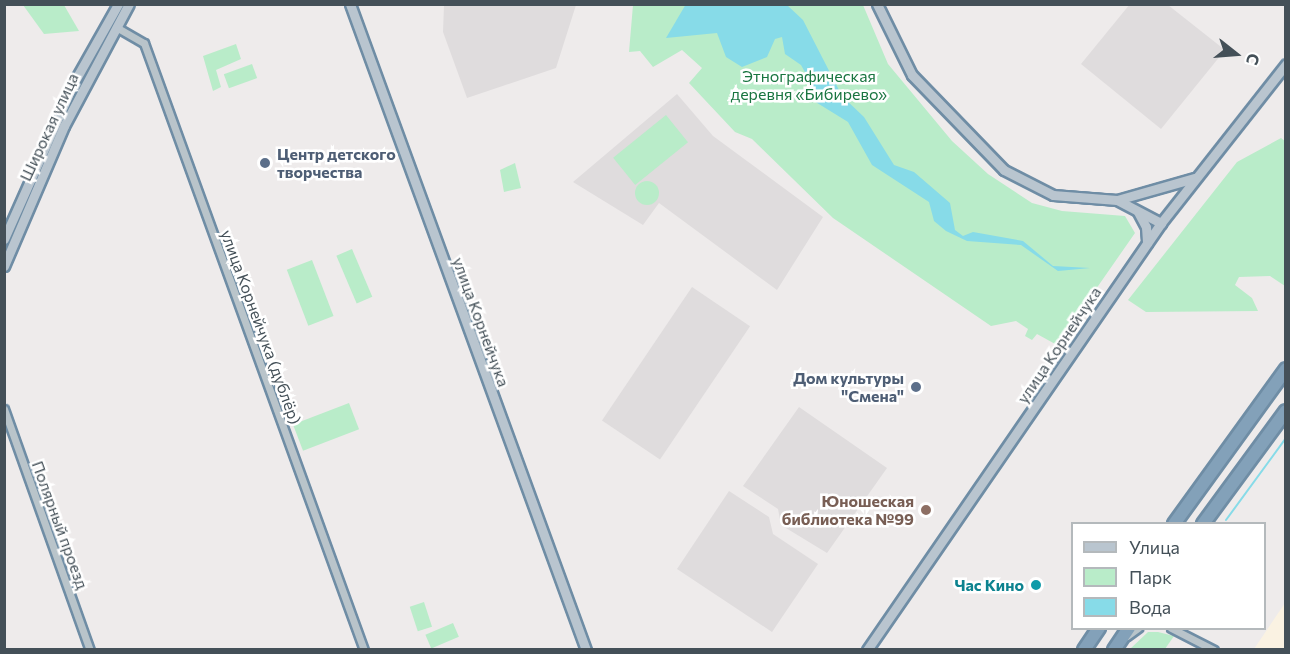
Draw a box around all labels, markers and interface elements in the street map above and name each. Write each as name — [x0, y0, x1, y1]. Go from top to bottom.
north arrow — [1206, 24, 1266, 84]
text: С — [1243, 51, 1264, 67]
park label: Этнографическая деревня «Бибирево» — [731, 66, 887, 104]
street label: Широкая улица — [16, 70, 82, 184]
place label: Центр детского творчества — [277, 144, 396, 182]
marker: Центр детского творчества — [258, 156, 272, 170]
street label: улица Корнейчука (дублёр) — [217, 227, 305, 427]
street label: улица Корнейчука — [449, 255, 513, 389]
street label: улица Корнейчука — [1013, 283, 1105, 407]
place label: Дом культуры "Смена" — [793, 368, 904, 406]
marker: Дом культуры "Смена" — [909, 380, 923, 394]
street label: Полярный проезд — [28, 458, 92, 592]
place label: Юношеская библиотека №99 — [782, 491, 914, 529]
marker: Юношеская библиотека №99 — [919, 503, 933, 517]
legend — [1071, 522, 1266, 630]
text: Улица — [1129, 536, 1180, 558]
text: Парк — [1129, 566, 1172, 588]
place label: Час Кино — [954, 575, 1024, 595]
marker: Час Кино — [1029, 578, 1043, 592]
text: Вода — [1129, 596, 1171, 618]

